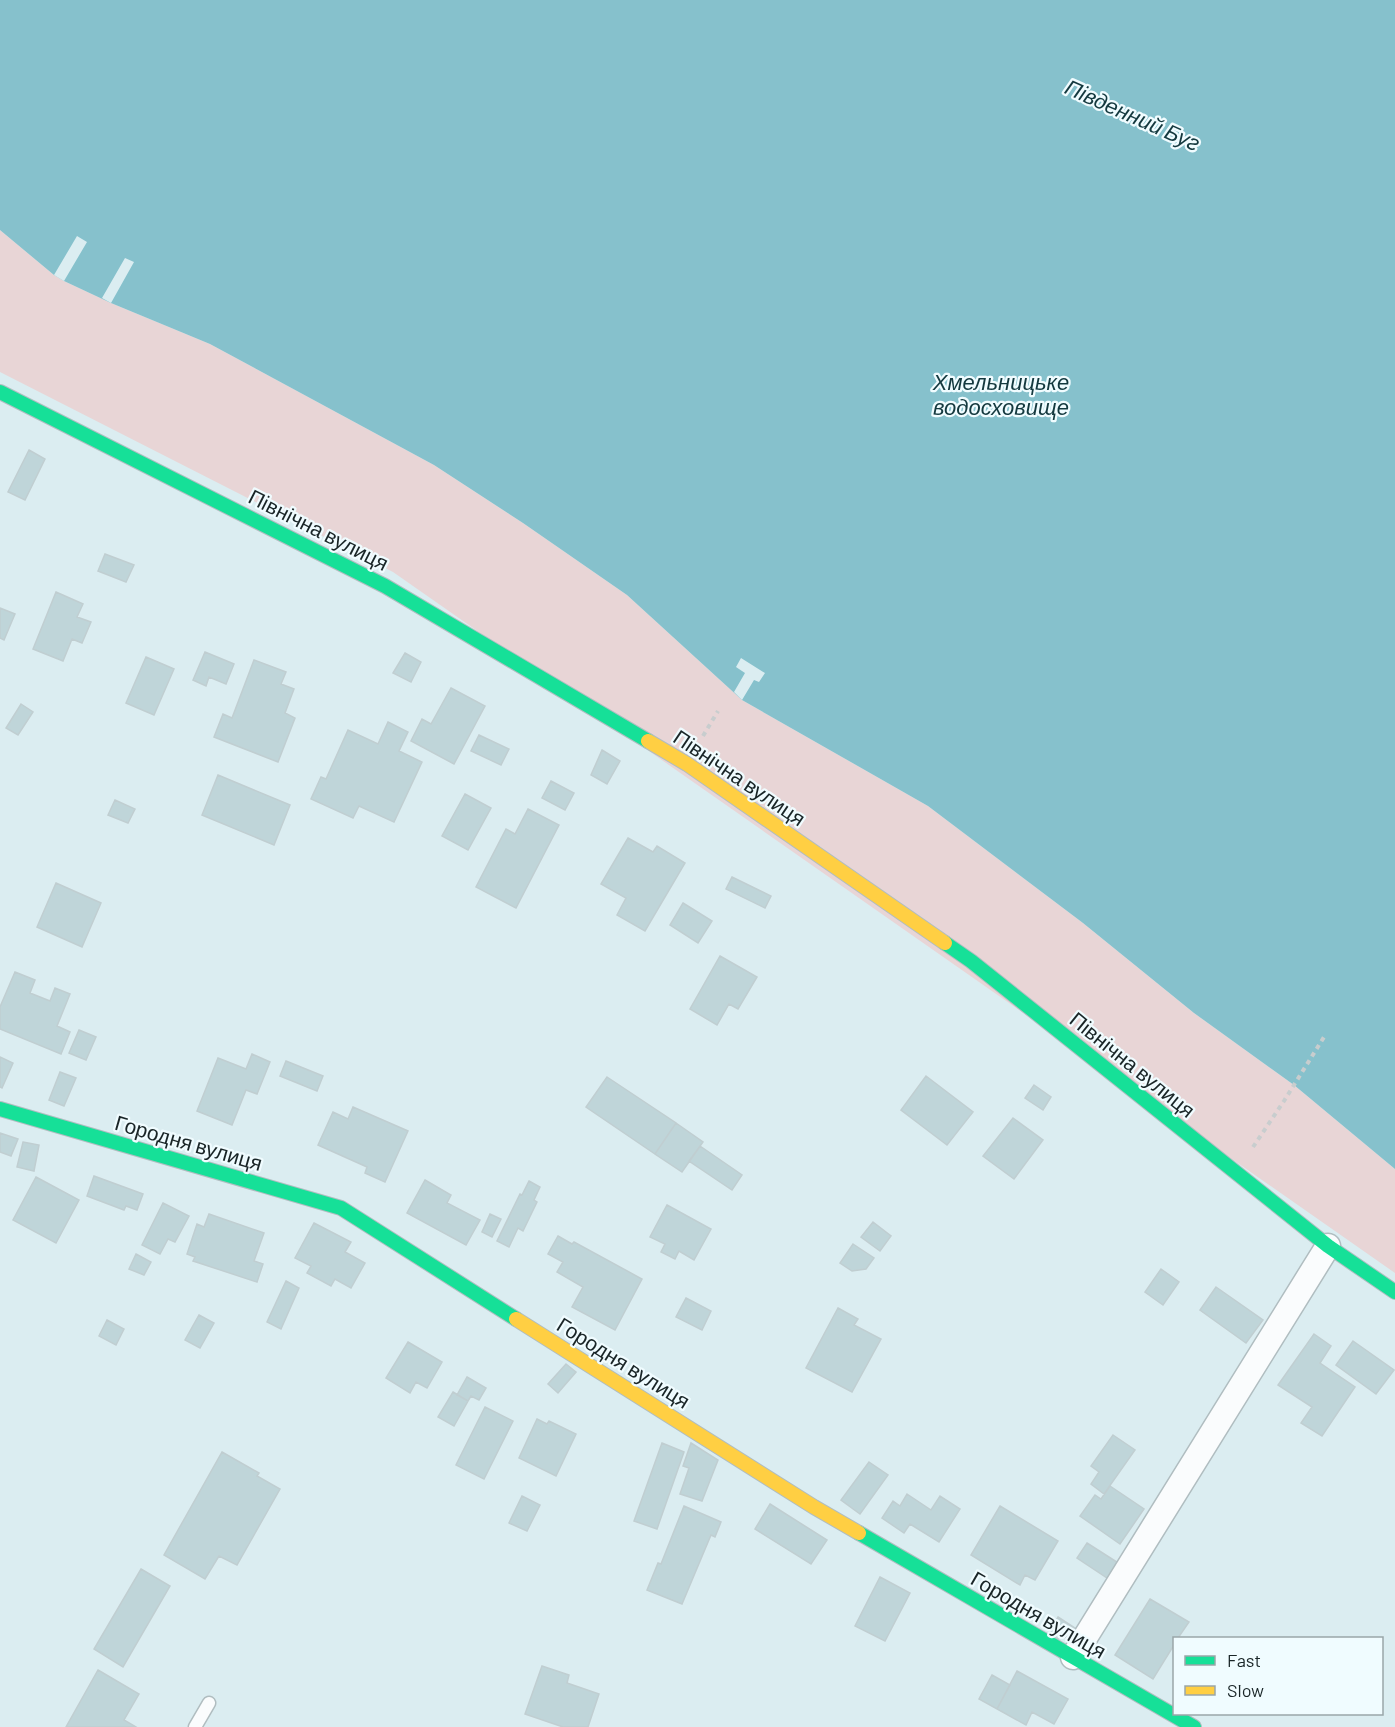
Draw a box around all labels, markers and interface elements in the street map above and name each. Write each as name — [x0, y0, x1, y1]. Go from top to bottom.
water label: Південний Буг — [1061, 73, 1205, 156]
water label: Хмельницьке водосховище — [932, 368, 1069, 420]
street label: Північна вулиця — [245, 483, 393, 575]
street label: Північна вулиця — [669, 724, 811, 830]
street label: Північна вулиця — [1065, 1006, 1201, 1122]
street label: Городня вулиця — [112, 1109, 266, 1175]
street label: Городня вулиця — [553, 1311, 695, 1413]
street label: Городня вулиця — [967, 1565, 1111, 1663]
legend — [1173, 1637, 1383, 1715]
text: Fast — [1227, 1649, 1261, 1671]
text: Slow — [1227, 1679, 1264, 1701]

